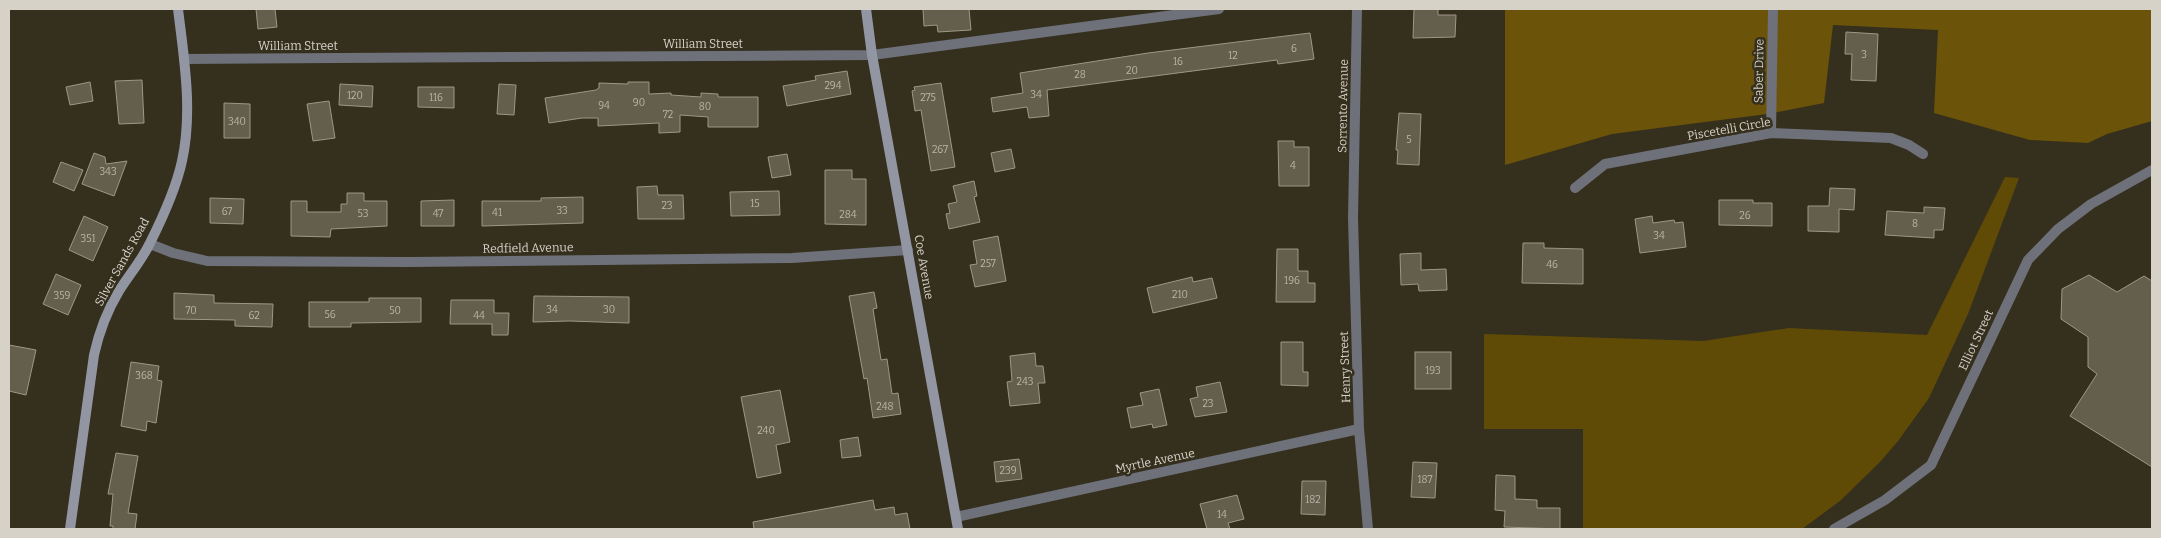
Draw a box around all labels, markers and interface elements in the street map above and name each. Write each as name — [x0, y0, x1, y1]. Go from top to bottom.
street label: William Street — [663, 37, 744, 51]
street label: William Street — [258, 39, 339, 53]
street label: Saber Drive — [1751, 39, 1767, 103]
house number: 6 — [1291, 43, 1297, 55]
house number: 3 — [1861, 49, 1867, 61]
house number: 12 — [1228, 50, 1238, 62]
house number: 16 — [1173, 56, 1183, 68]
street label: Sorrento Avenue — [1335, 59, 1351, 153]
house number: 20 — [1126, 65, 1138, 77]
house number: 28 — [1074, 69, 1086, 81]
house number: 294 — [824, 80, 842, 92]
house number: 34 — [1030, 89, 1042, 101]
house number: 120 — [347, 90, 363, 102]
house number: 116 — [429, 92, 443, 104]
house number: 275 — [920, 92, 936, 104]
house number: 90 — [633, 97, 645, 109]
house number: 94 — [598, 100, 610, 112]
house number: 80 — [699, 101, 711, 113]
house number: 72 — [663, 109, 673, 121]
street label: Piscetelli Circle — [1686, 115, 1772, 143]
house number: 340 — [228, 116, 246, 128]
house number: 5 — [1406, 134, 1412, 146]
house number: 267 — [932, 144, 948, 156]
house number: 4 — [1290, 160, 1296, 172]
house number: 343 — [99, 166, 117, 178]
house number: 15 — [750, 198, 760, 210]
house number: 23 — [661, 200, 673, 212]
house number: 33 — [556, 205, 568, 217]
house number: 67 — [222, 206, 232, 218]
house number: 41 — [492, 207, 502, 219]
house number: 53 — [358, 208, 369, 220]
house number: 47 — [433, 208, 443, 220]
house number: 284 — [839, 209, 857, 221]
house number: 26 — [1739, 210, 1751, 222]
street label: Silver Sands Road — [92, 216, 152, 308]
house number: 8 — [1912, 218, 1918, 230]
house number: 34 — [1653, 230, 1665, 242]
house number: 351 — [81, 233, 95, 245]
street label: Coe Avenue — [911, 234, 937, 300]
street label: Redfield Avenue — [482, 240, 574, 256]
house number: 257 — [980, 258, 996, 270]
house number: 46 — [1546, 259, 1558, 271]
house number: 196 — [1284, 275, 1300, 287]
house number: 210 — [1172, 289, 1188, 301]
house number: 359 — [54, 290, 71, 302]
house number: 34 — [546, 304, 558, 316]
house number: 30 — [603, 304, 615, 316]
house number: 70 — [185, 305, 197, 317]
house number: 50 — [389, 305, 401, 317]
street label: Elliot Street — [1956, 307, 1996, 373]
house number: 56 — [324, 309, 336, 321]
house number: 62 — [248, 310, 260, 322]
house number: 44 — [473, 310, 485, 322]
street label: Henry Street — [1337, 330, 1353, 403]
house number: 193 — [1425, 365, 1441, 377]
house number: 368 — [135, 370, 153, 382]
house number: 243 — [1017, 376, 1034, 388]
house number: 23 — [1202, 398, 1214, 410]
house number: 248 — [876, 401, 894, 413]
house number: 240 — [757, 425, 775, 437]
street label: Myrtle Avenue — [1114, 446, 1196, 476]
house number: 239 — [1000, 465, 1017, 477]
house number: 187 — [1417, 474, 1433, 486]
house number: 182 — [1305, 494, 1321, 506]
house number: 14 — [1217, 509, 1227, 521]

